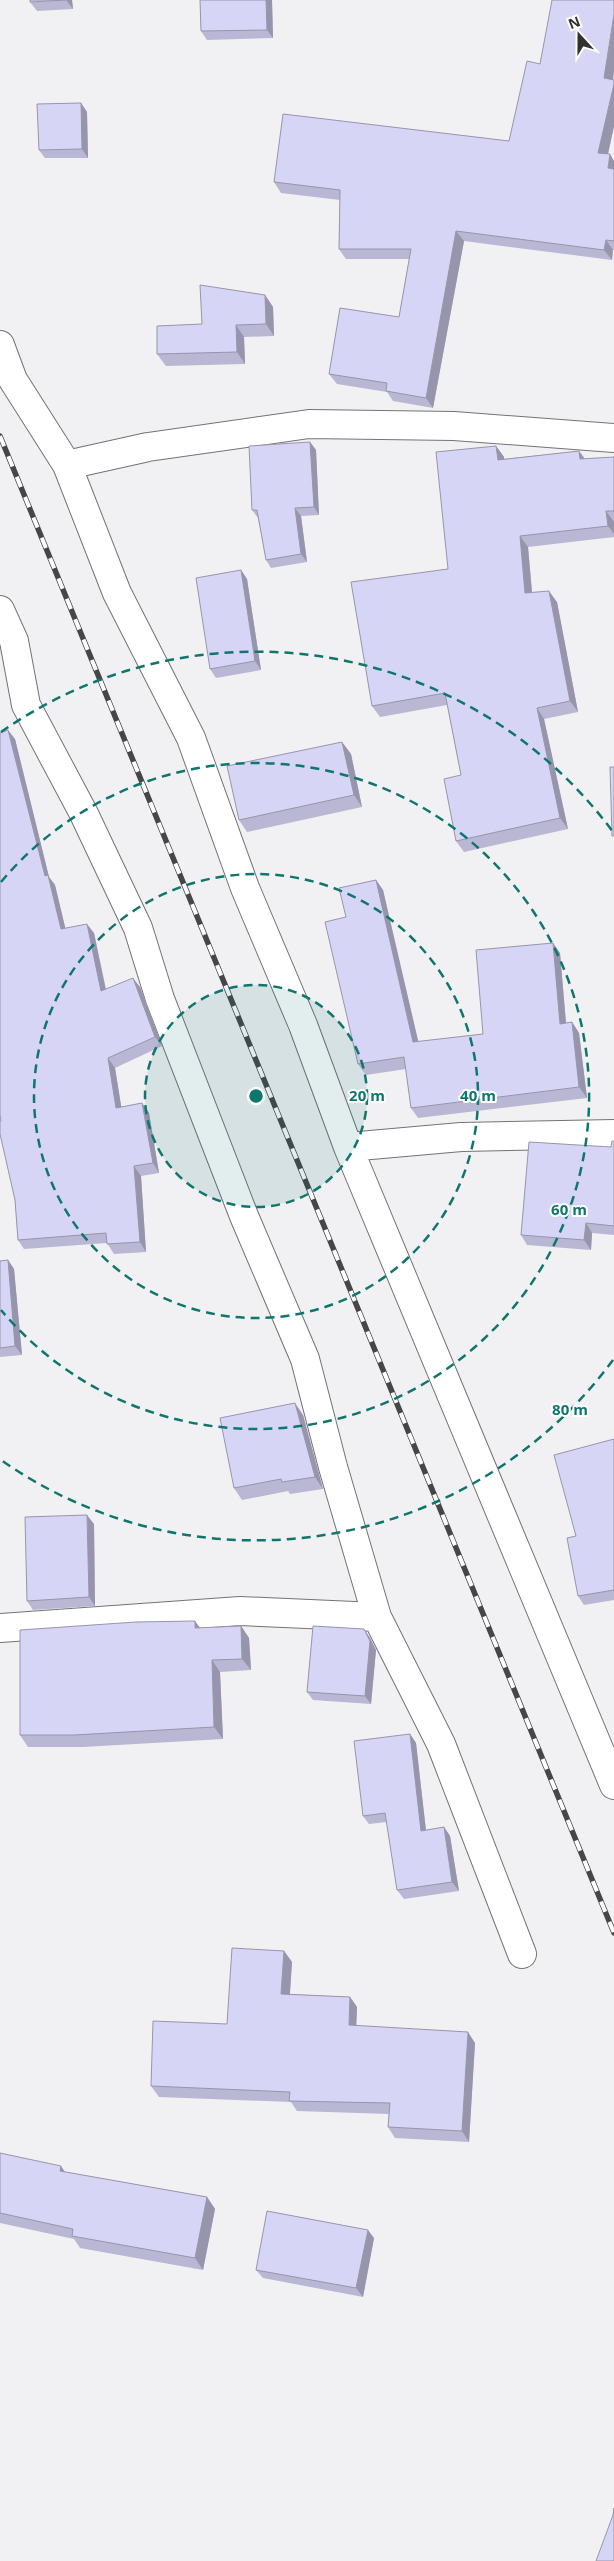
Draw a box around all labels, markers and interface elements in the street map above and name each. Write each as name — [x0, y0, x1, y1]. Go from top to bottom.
north arrow — [554, 10, 604, 60]
text: N — [565, 11, 583, 33]
text: 20 m — [349, 1085, 385, 1105]
text: 40 m — [460, 1085, 496, 1105]
centre of rings — [247, 1087, 265, 1105]
text: 60 m — [551, 1199, 587, 1219]
text: 80 m — [552, 1399, 588, 1419]

